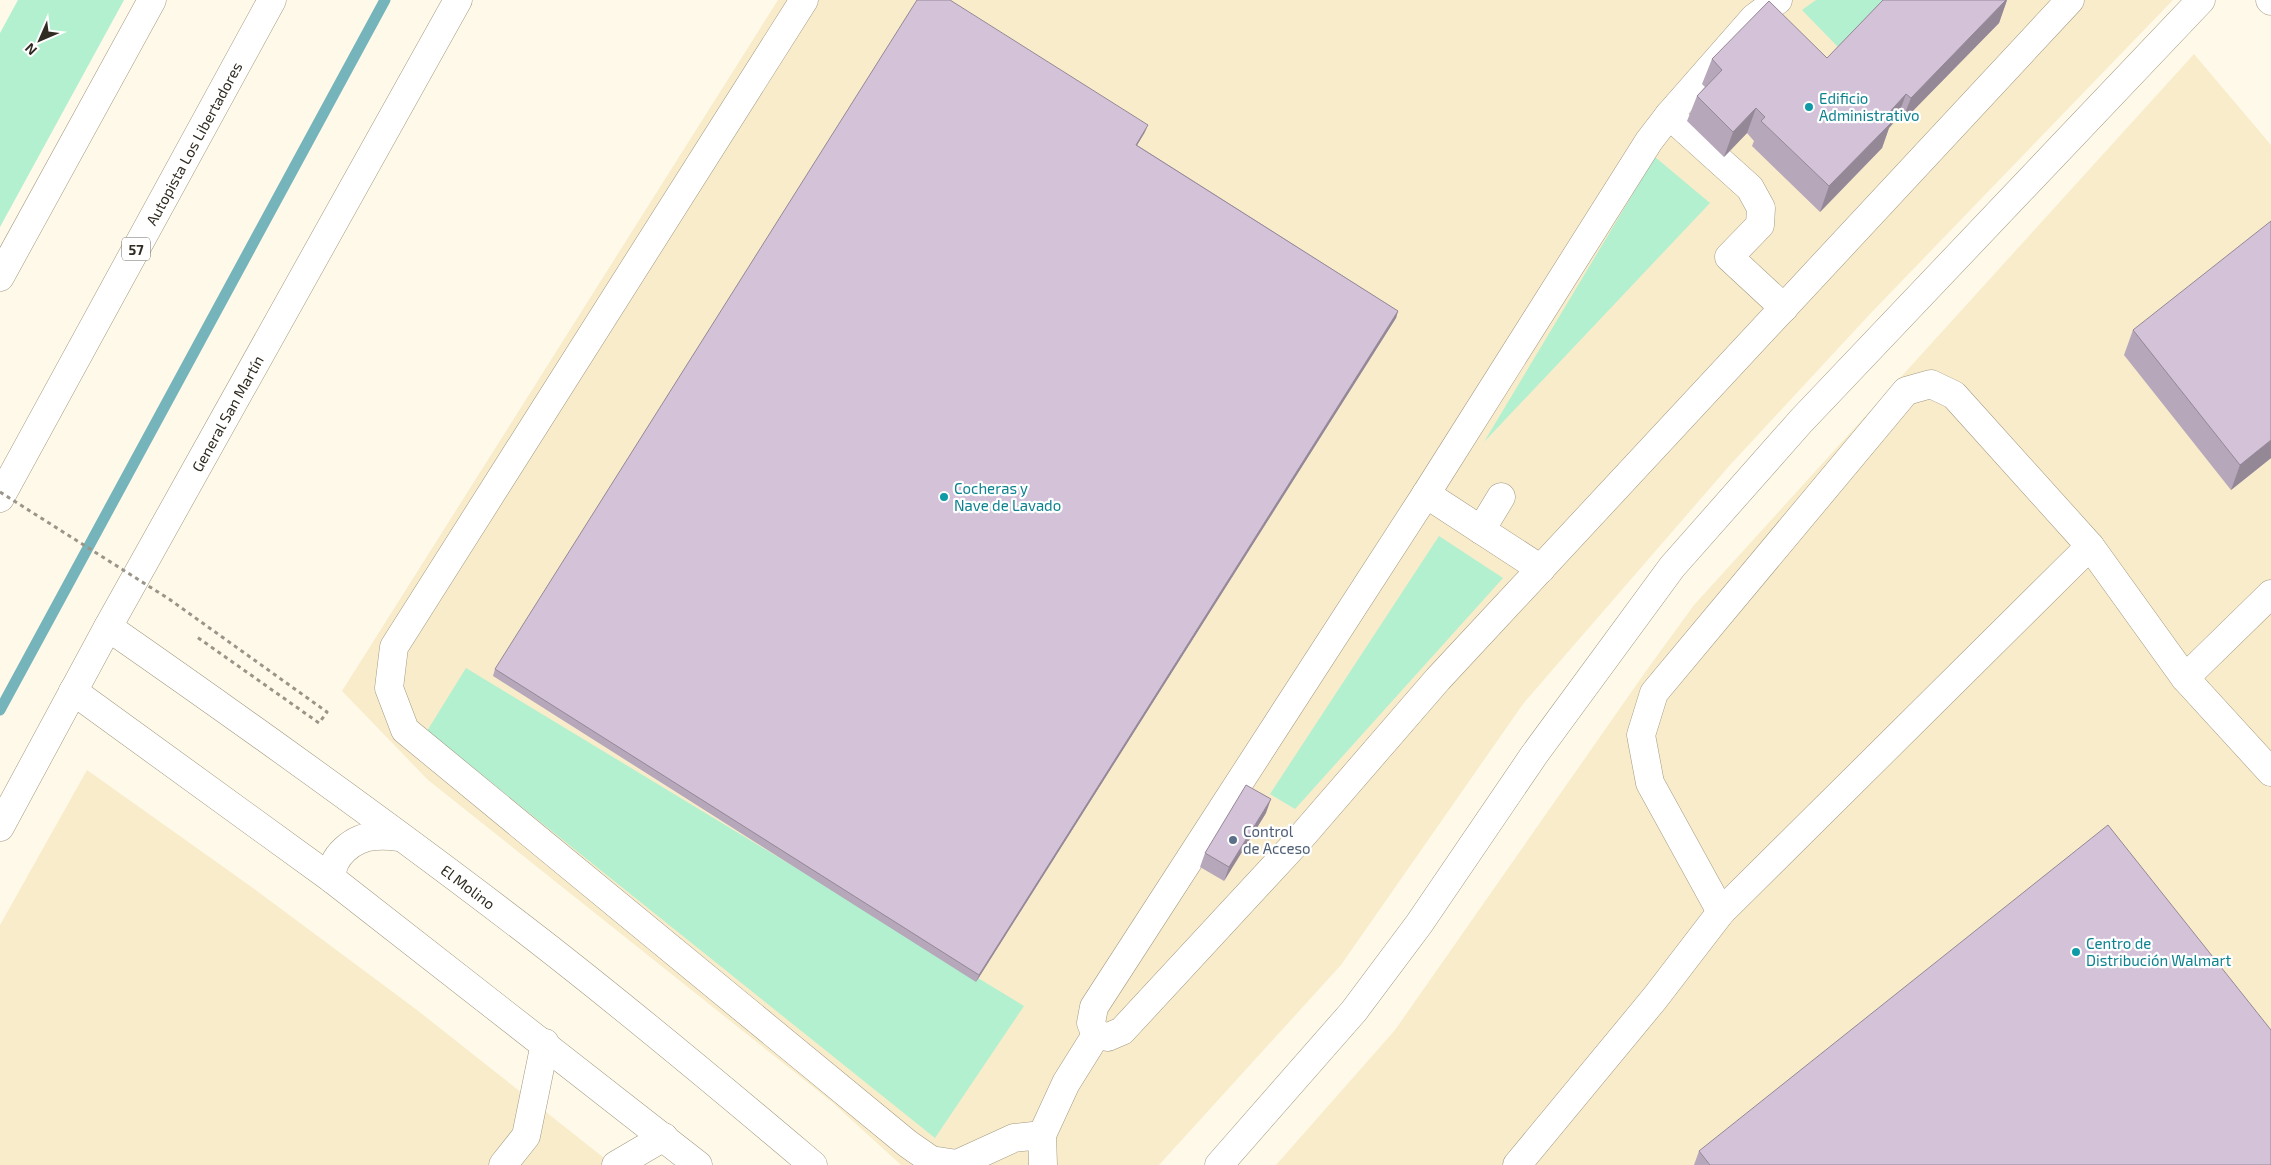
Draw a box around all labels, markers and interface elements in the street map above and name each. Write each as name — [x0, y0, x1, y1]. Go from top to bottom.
north arrow — [15, 15, 65, 65]
text: N — [21, 40, 40, 59]
street label: Autopista Los Libertadores — [142, 59, 246, 228]
place label: Edificio Administrativo — [1819, 89, 1920, 124]
marker: Edificio Administrativo — [1803, 101, 1815, 113]
road number: 57 — [122, 238, 150, 260]
street label: General San Martín — [188, 352, 267, 475]
place label: Cocheras y Nave de Lavado — [954, 479, 1061, 514]
marker: Cocheras y Nave de Lavado — [938, 491, 950, 503]
place label: Control de Acceso — [1243, 822, 1311, 857]
marker: Control de Acceso — [1227, 834, 1239, 846]
street label: El Molino — [438, 860, 499, 913]
place label: Centro de Distribución Walmart — [2086, 934, 2231, 969]
marker: Centro de Distribución Walmart — [2070, 946, 2082, 958]

